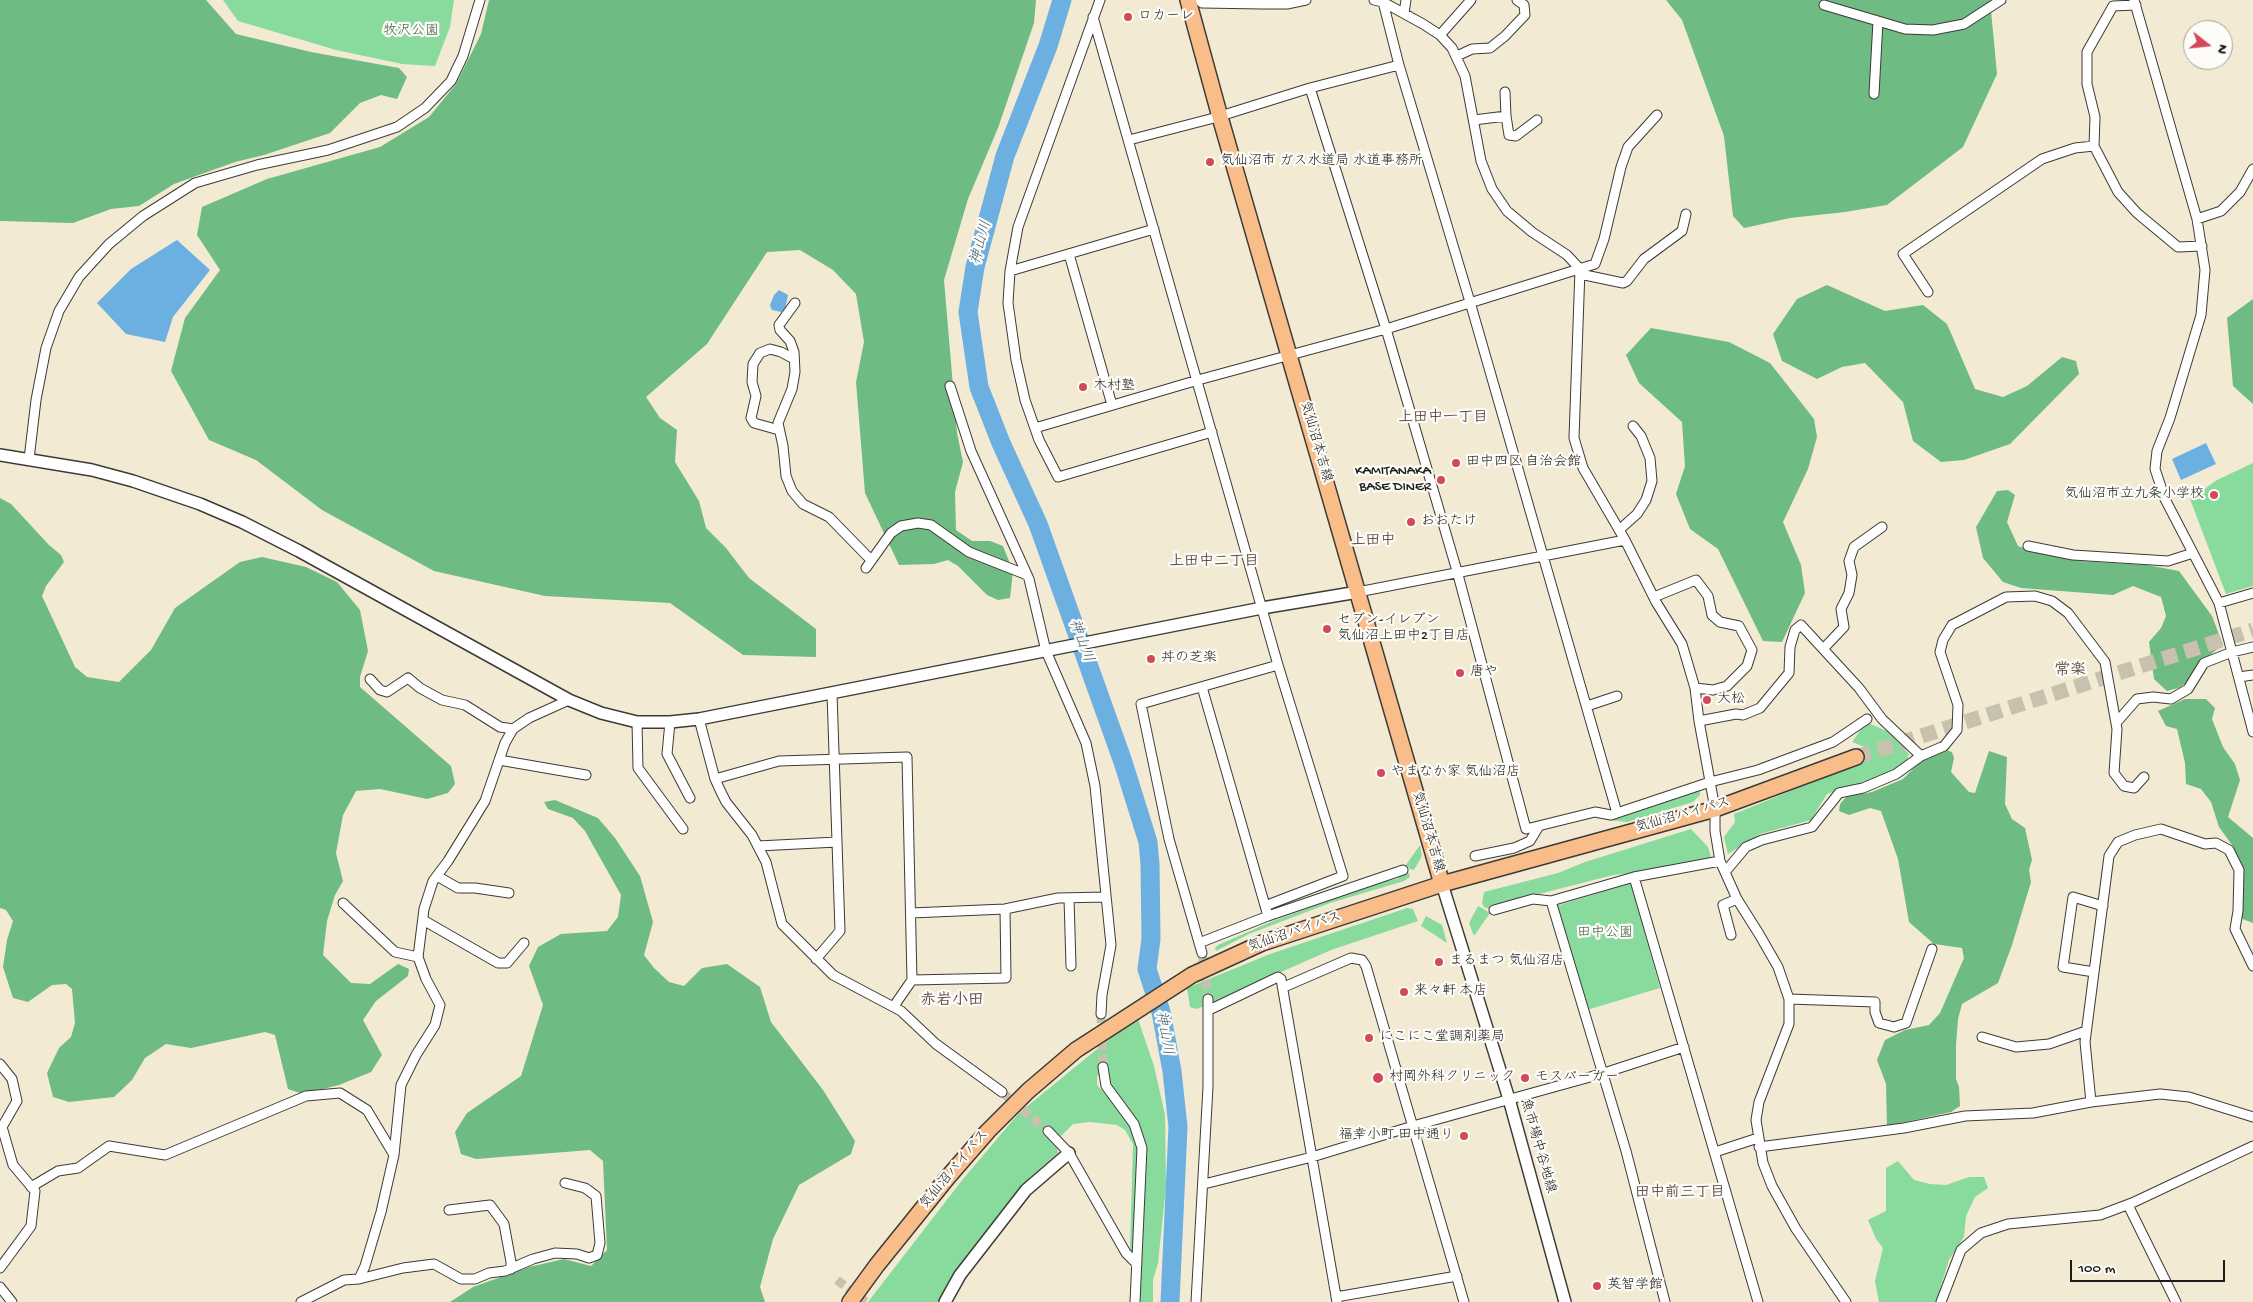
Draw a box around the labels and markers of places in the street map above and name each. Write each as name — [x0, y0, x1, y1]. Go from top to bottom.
place label: ロカーレ — [1138, 9, 1194, 25]
marker: ロカーレ — [1122, 11, 1134, 23]
place label: 気仙沼市 ガス水道局 水道事務所 — [1220, 154, 1423, 170]
marker: 気仙沼市 ガス水道局 水道事務所 — [1204, 156, 1216, 168]
place label: 木村塾 — [1093, 379, 1135, 395]
marker: 木村塾 — [1077, 381, 1089, 393]
place label: 田中四区 自治会館 — [1466, 455, 1581, 471]
marker: 田中四区 自治会館 — [1450, 457, 1462, 469]
place label: KAMITANAKA BASE DINER — [1355, 464, 1431, 497]
marker: KAMITANAKA BASE DINER — [1435, 474, 1447, 486]
place label: 気仙沼市立九条小学校 — [2064, 487, 2204, 503]
marker: 気仙沼市立九条小学校 — [2208, 489, 2220, 501]
place label: おおたけ — [1421, 514, 1477, 530]
marker: おおたけ — [1405, 516, 1417, 528]
place label: セブン-イレブン 気仙沼上田中2丁目店 — [1337, 613, 1470, 646]
marker: セブン-イレブン 気仙沼上田中2丁目店 — [1321, 623, 1333, 635]
place label: 丼の芝楽 — [1161, 651, 1217, 667]
marker: 丼の芝楽 — [1145, 653, 1157, 665]
place label: 唐や — [1470, 665, 1498, 681]
marker: 唐や — [1454, 667, 1466, 679]
place label: 大松 — [1717, 692, 1745, 708]
marker: 大松 — [1701, 694, 1713, 706]
place label: やまなか家 気仙沼店 — [1391, 765, 1520, 781]
marker: やまなか家 気仙沼店 — [1375, 767, 1387, 779]
place label: まるまつ 気仙沼店 — [1449, 954, 1564, 970]
marker: まるまつ 気仙沼店 — [1433, 956, 1445, 968]
place label: 来々軒 本店 — [1414, 984, 1487, 1000]
marker: 来々軒 本店 — [1398, 986, 1410, 998]
place label: にこにこ堂調剤薬局 — [1379, 1030, 1505, 1046]
marker: にこにこ堂調剤薬局 — [1363, 1032, 1375, 1044]
place label: 村岡外科クリニック — [1389, 1070, 1515, 1086]
place label: モスバーガー — [1535, 1070, 1619, 1086]
marker: 村岡外科クリニック — [1371, 1071, 1385, 1085]
marker: モスバーガー — [1519, 1072, 1531, 1084]
place label: 福幸小町 田中通り — [1339, 1128, 1454, 1144]
marker: 福幸小町 田中通り — [1458, 1130, 1470, 1142]
place label: 英智学館 — [1607, 1278, 1663, 1294]
marker: 英智学館 — [1591, 1280, 1603, 1292]

